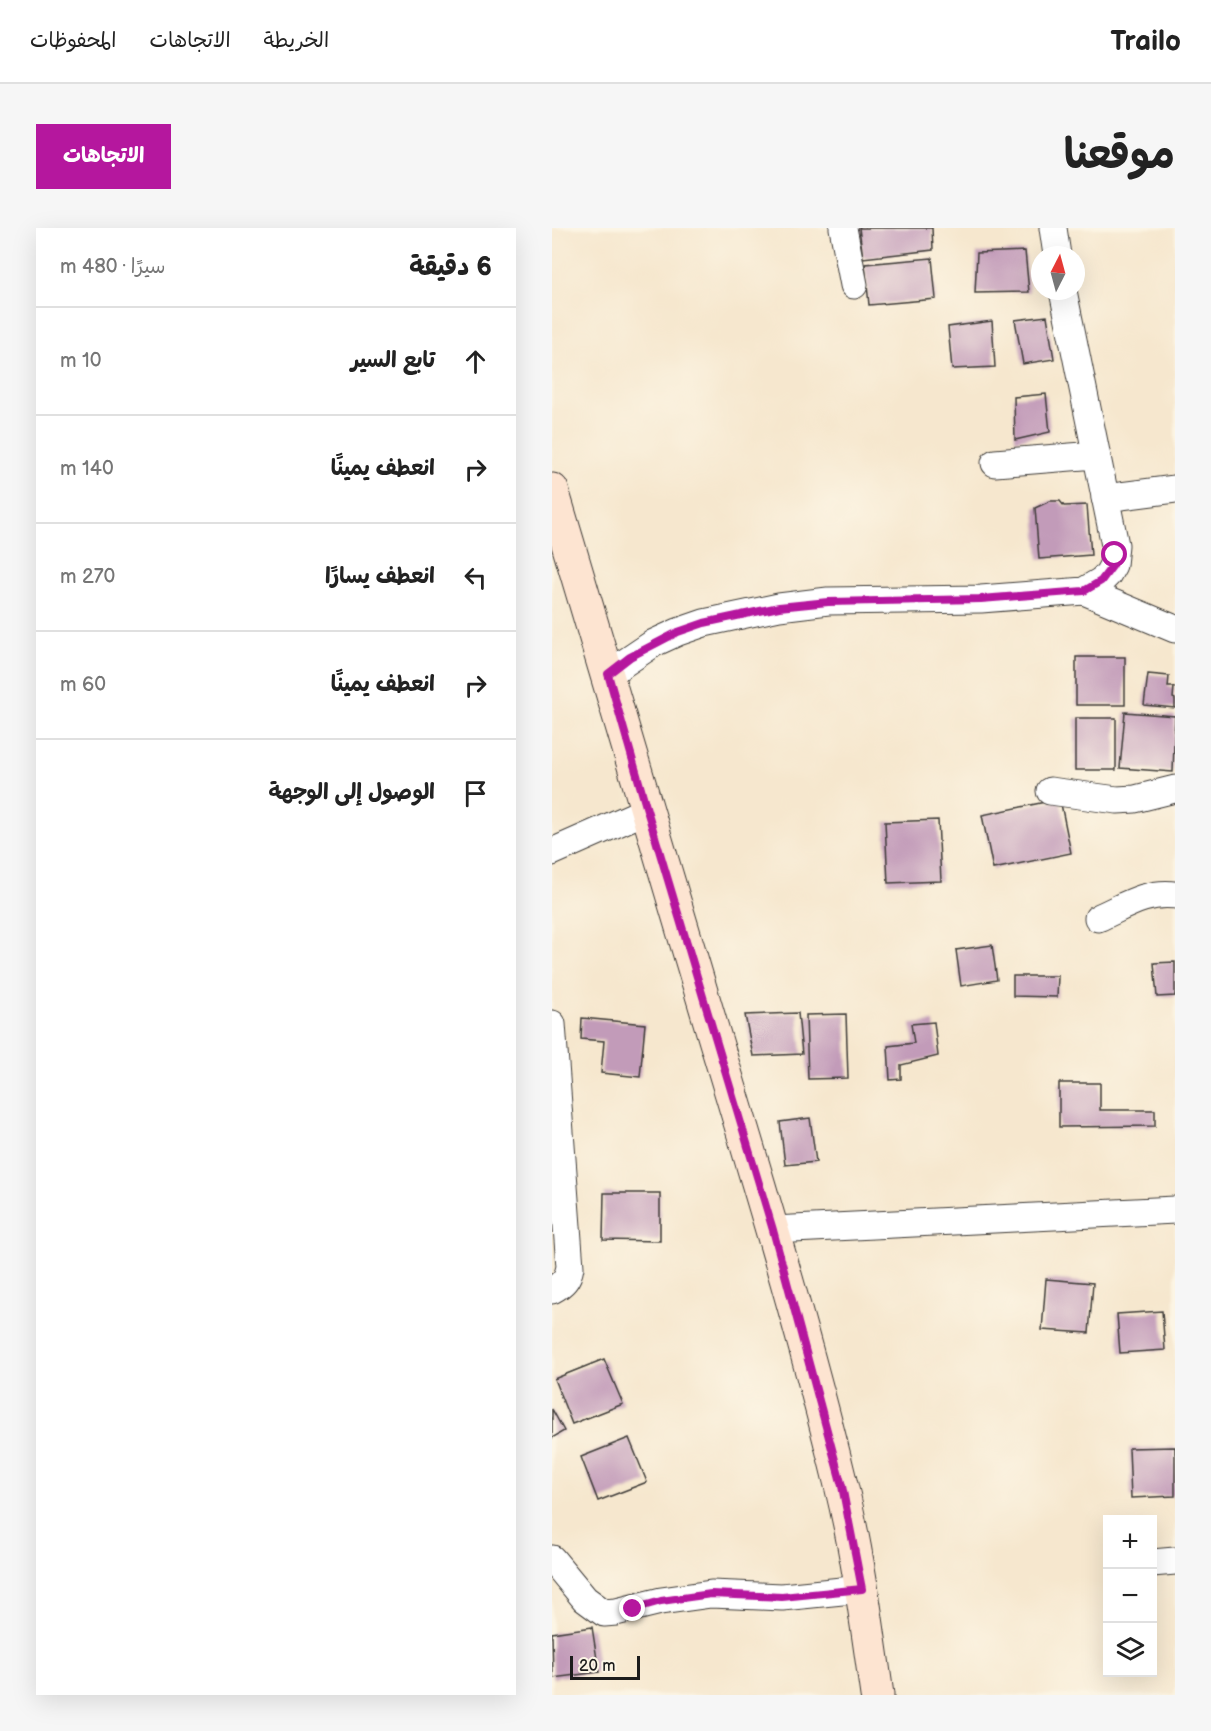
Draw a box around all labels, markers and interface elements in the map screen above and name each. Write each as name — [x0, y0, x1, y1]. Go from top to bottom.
text: Trailo — [1110, 25, 1181, 58]
text: المحفوظات — [30, 28, 116, 53]
text: الاتجاهات — [149, 28, 231, 53]
text: الخريطة — [264, 28, 329, 53]
button: الاتجاهات — [36, 124, 171, 189]
text: موقعنا — [1064, 130, 1175, 181]
north arrow — [1031, 246, 1085, 300]
text: 6 دقيقة — [409, 252, 492, 283]
text: سيرًا · 480 m — [60, 255, 165, 279]
icon: ahead — [459, 345, 492, 378]
text: تابع السير — [351, 347, 435, 374]
text: 10 m — [60, 349, 101, 373]
icon: right — [459, 453, 492, 486]
text: انعطف يمينًا — [331, 455, 435, 482]
text: 140 m — [60, 457, 114, 481]
route start — [1101, 541, 1127, 567]
icon: left — [459, 561, 492, 594]
text: انعطف يسارًا — [325, 563, 435, 590]
text: 270 m — [60, 565, 115, 589]
icon: right — [459, 669, 492, 702]
text: انعطف يمينًا — [331, 671, 435, 698]
text: 60 m — [60, 673, 106, 697]
icon: arrive — [459, 777, 492, 810]
text: الوصول إلى الوجهة — [268, 779, 435, 806]
map controls — [1103, 1515, 1157, 1677]
button: + — [1103, 1515, 1157, 1569]
button: − — [1103, 1569, 1157, 1623]
route end — [619, 1595, 645, 1621]
button: layers — [1103, 1623, 1157, 1677]
scale bar — [570, 1653, 640, 1680]
text: 20 m — [579, 1657, 615, 1676]

